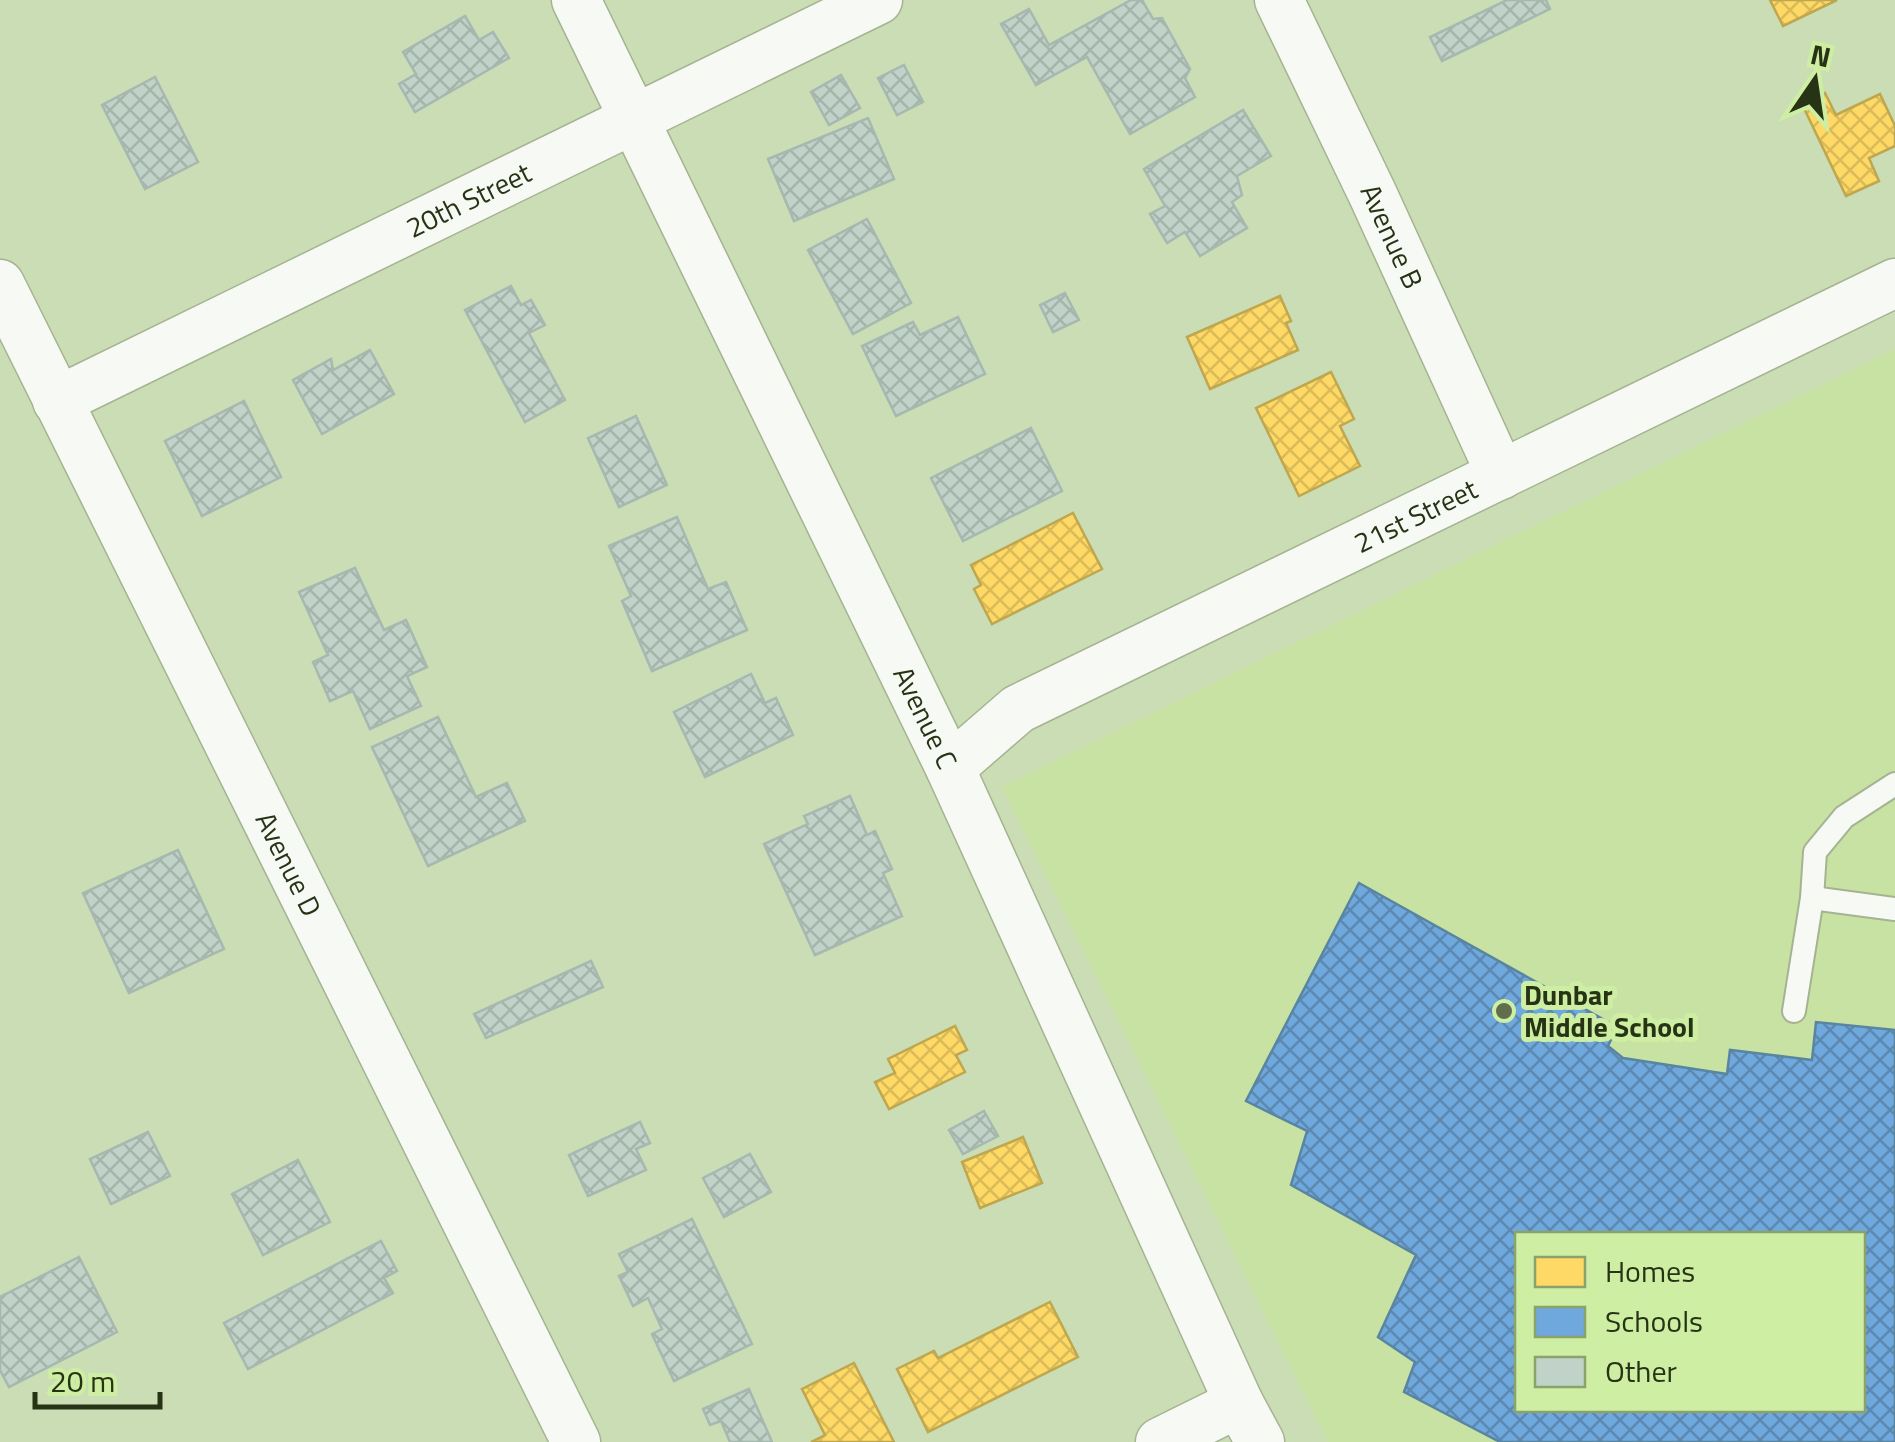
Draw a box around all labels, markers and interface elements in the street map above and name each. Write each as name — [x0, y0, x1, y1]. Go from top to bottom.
north arrow — [1765, 30, 1865, 130]
text: N — [1806, 32, 1835, 78]
street label: 20th Street — [398, 151, 538, 248]
street label: Avenue B — [1350, 176, 1435, 296]
street label: 21st Street — [1346, 467, 1485, 564]
street label: Avenue C — [883, 659, 969, 776]
street label: Avenue D — [245, 804, 333, 924]
place label: Dunbar Middle School — [1524, 973, 1695, 1048]
marker: Dunbar Middle School — [1493, 1000, 1515, 1022]
legend — [1515, 1232, 1865, 1412]
text: Homes — [1605, 1248, 1695, 1294]
text: Schools — [1605, 1298, 1703, 1344]
scale bar — [35, 1347, 160, 1409]
text: Other — [1605, 1348, 1677, 1394]
text: 20 m — [50, 1358, 115, 1404]

